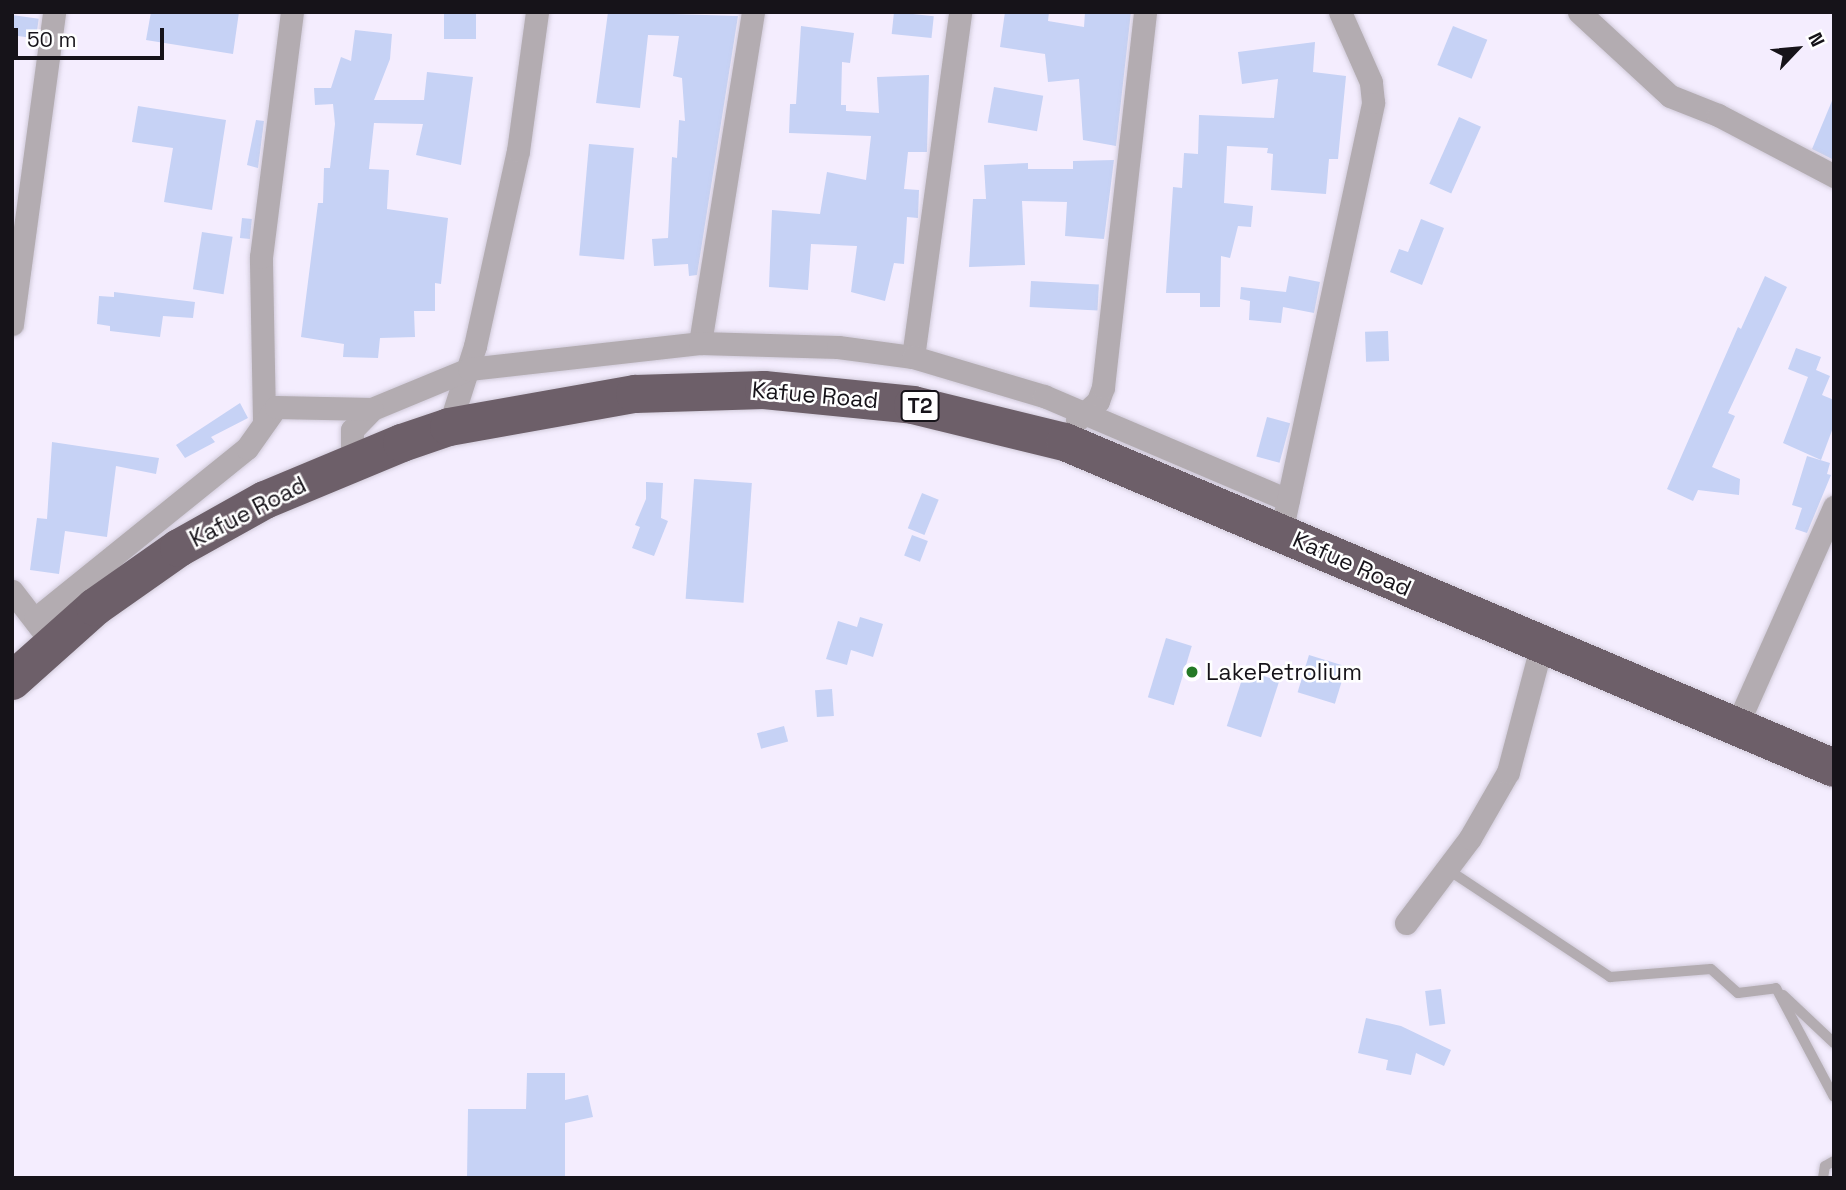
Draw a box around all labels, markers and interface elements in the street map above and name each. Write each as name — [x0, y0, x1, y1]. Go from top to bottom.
scale bar — [18, 14, 168, 58]
north arrow — [1762, 14, 1832, 84]
text: 50 m — [27, 26, 77, 53]
text: N — [1802, 28, 1830, 51]
street label: Kafue Road — [751, 376, 879, 414]
road number: T2 — [899, 388, 941, 424]
street label: Kafue Road — [185, 471, 311, 553]
street label: Kafue Road — [1288, 526, 1416, 602]
place label: LakePetrolium — [1206, 658, 1362, 686]
marker: LakePetrolium — [1184, 664, 1200, 680]

